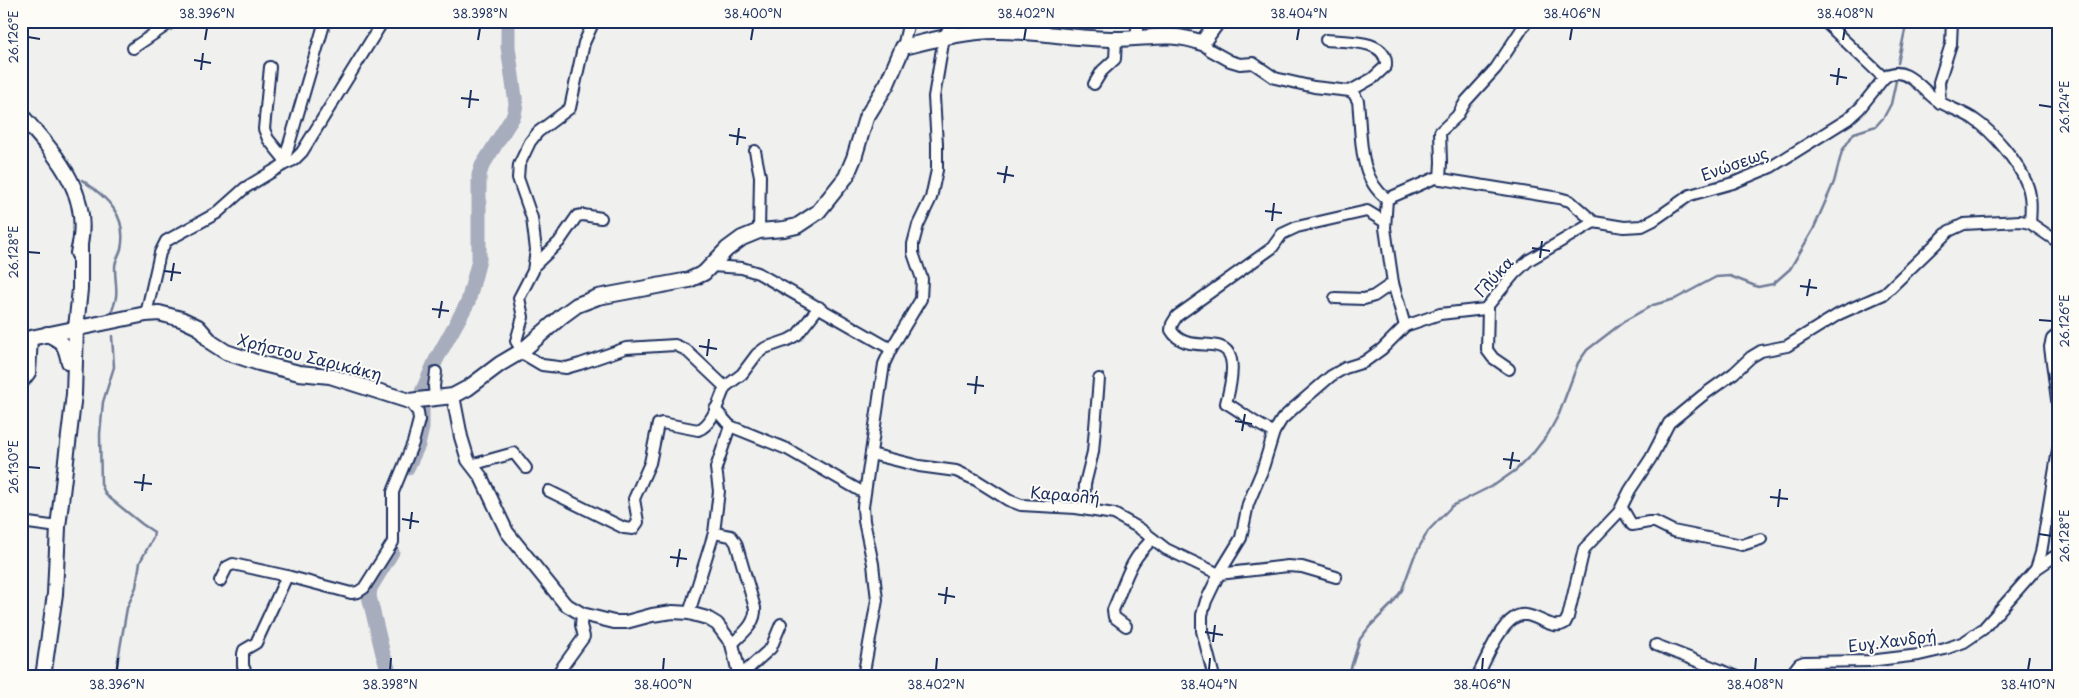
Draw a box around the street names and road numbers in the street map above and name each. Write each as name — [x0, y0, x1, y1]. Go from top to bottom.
street label: Ενώσεως — [1697, 140, 1771, 186]
street label: Γλύκα — [1468, 250, 1519, 302]
street label: Χρήστου Σαρικάκη — [235, 326, 385, 386]
street label: Καραολή — [1029, 479, 1101, 509]
street label: Ευγ.Χανδρή — [1847, 623, 1937, 657]

